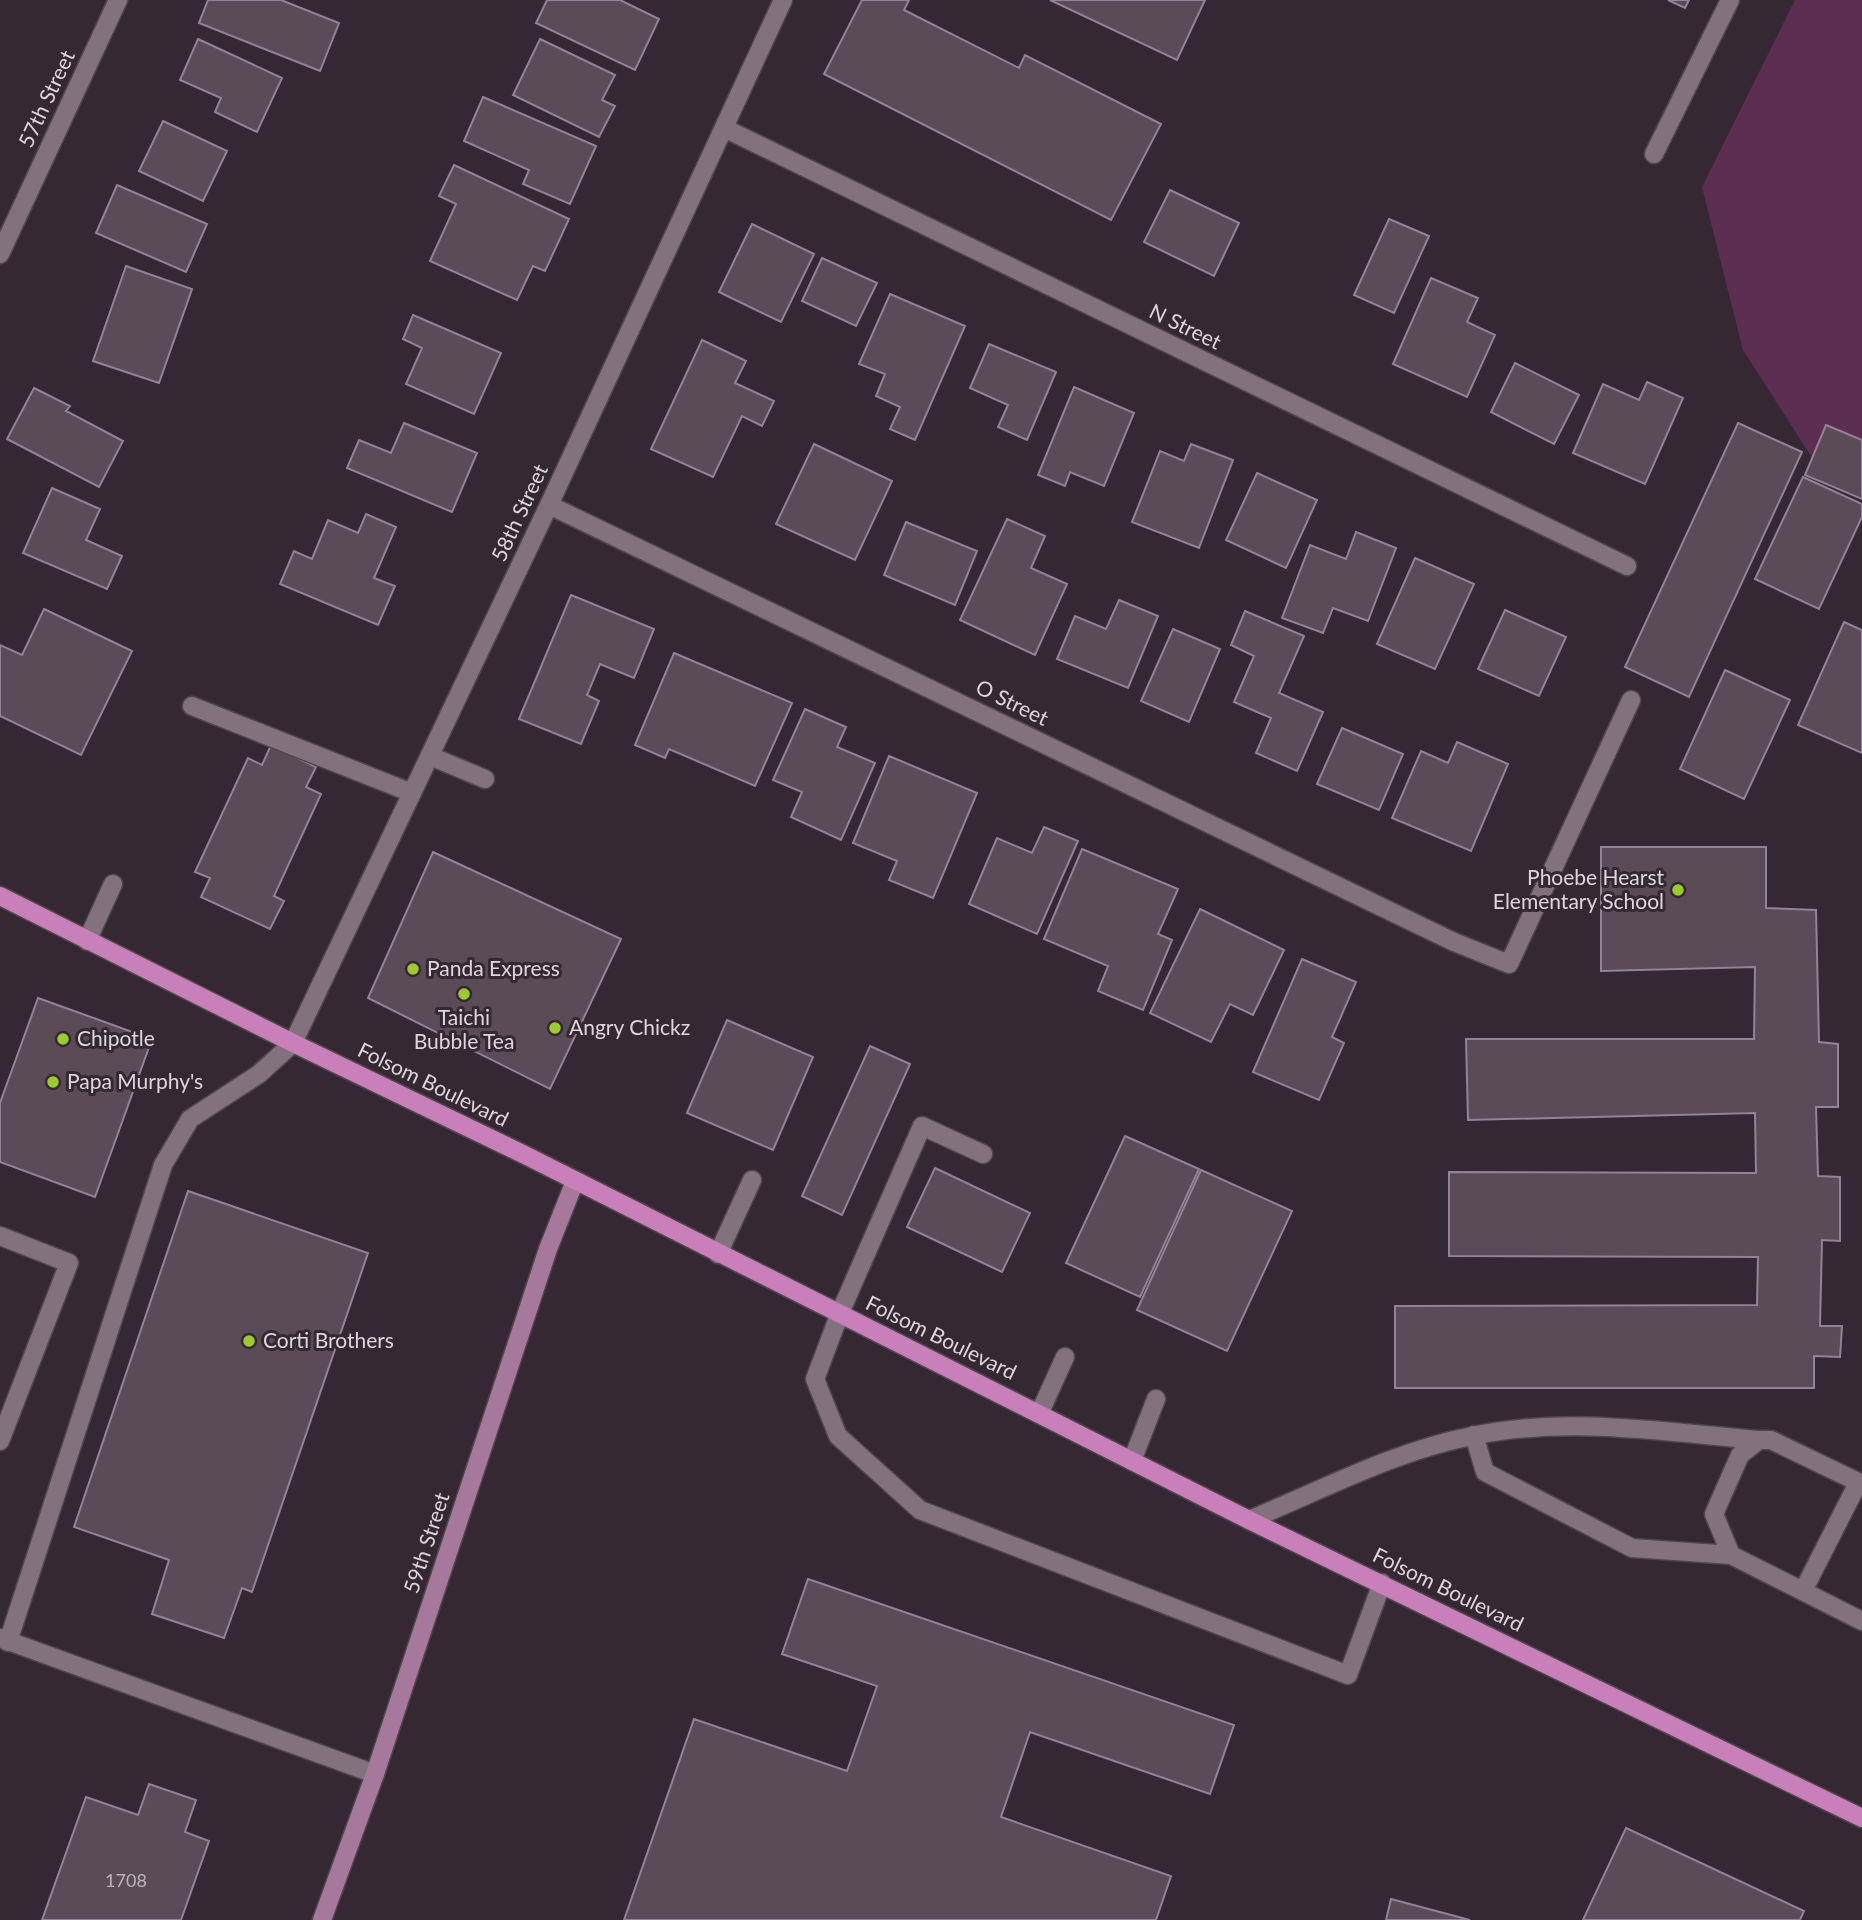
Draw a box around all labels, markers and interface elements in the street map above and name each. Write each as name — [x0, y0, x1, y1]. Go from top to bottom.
street label: 57th Street — [12, 45, 79, 151]
street label: N Street — [1146, 298, 1226, 354]
street label: 58th Street — [485, 459, 552, 565]
street label: O Street — [972, 673, 1053, 730]
place label: Phoebe Hearst Elementary School — [1493, 864, 1664, 913]
marker: Phoebe Hearst Elementary School — [1670, 882, 1686, 898]
place label: Panda Express — [427, 955, 560, 980]
marker: Panda Express — [405, 961, 421, 977]
marker: Taichi Bubble Tea — [456, 986, 472, 1002]
place label: Taichi Bubble Tea — [414, 1004, 514, 1053]
place label: Angry Chickz — [569, 1014, 690, 1039]
marker: Angry Chickz — [547, 1020, 563, 1036]
place label: Chipotle — [77, 1025, 155, 1050]
marker: Chipotle — [55, 1031, 71, 1047]
street label: Folsom Boulevard — [354, 1036, 513, 1131]
place label: Papa Murphy's — [67, 1068, 203, 1093]
marker: Papa Murphy's — [45, 1074, 61, 1090]
street label: Folsom Boulevard — [862, 1289, 1021, 1384]
place label: Corti Brothers — [263, 1327, 394, 1352]
marker: Corti Brothers — [241, 1333, 257, 1349]
street label: 59th Street — [398, 1489, 454, 1596]
street label: Folsom Boulevard — [1369, 1541, 1528, 1636]
house number: 1708 — [105, 1869, 147, 1891]

